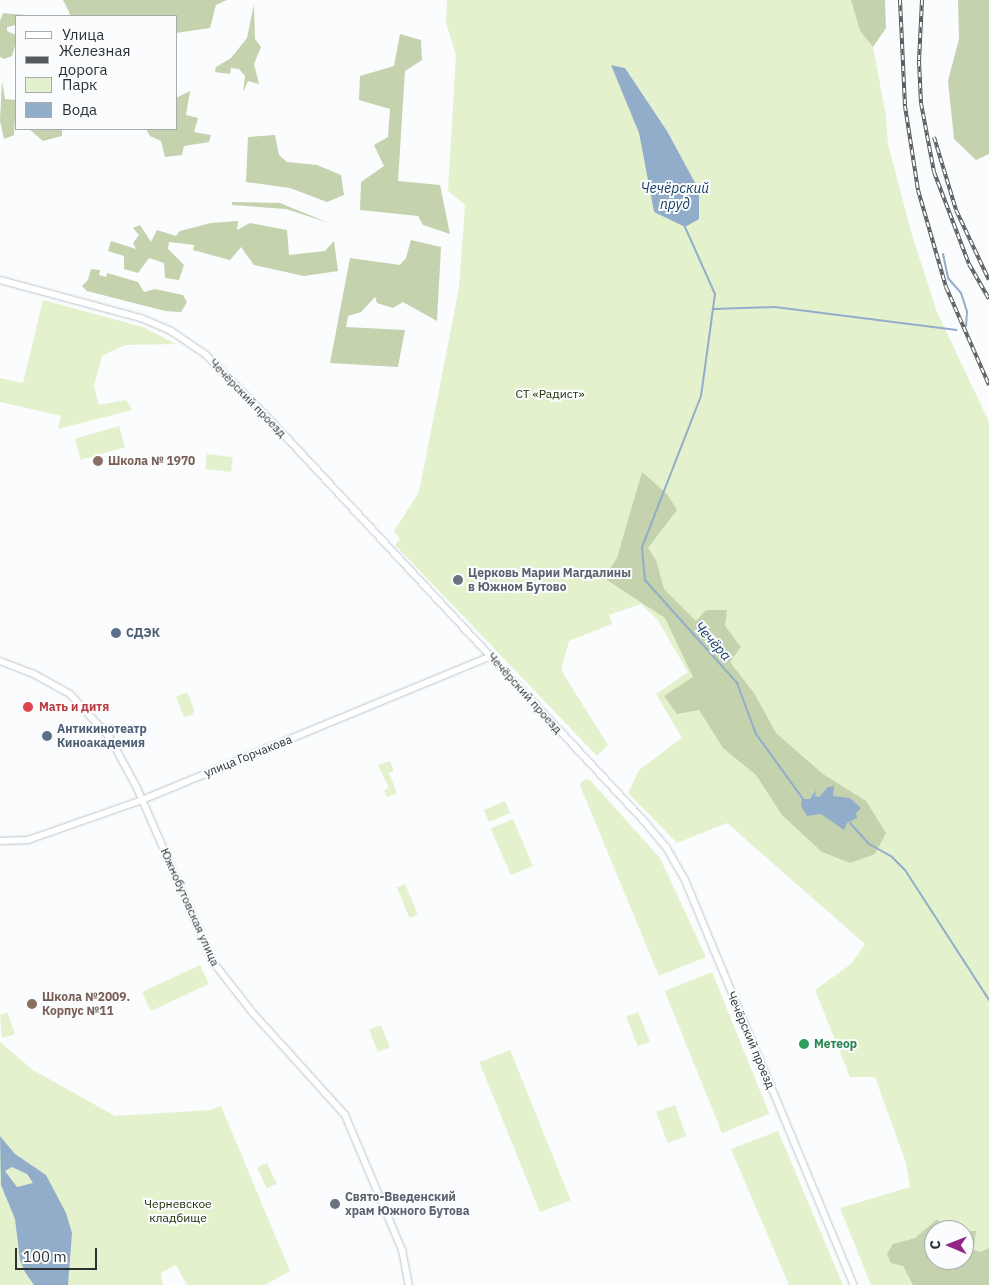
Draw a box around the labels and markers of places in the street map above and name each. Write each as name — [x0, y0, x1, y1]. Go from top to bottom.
place label: Школа № 1970 — [108, 454, 195, 468]
marker: Школа № 1970 — [92, 455, 104, 467]
place label: Церковь Марии Магдалины в Южном Бутово — [468, 566, 631, 594]
marker: Церковь Марии Магдалины в Южном Бутово — [452, 574, 464, 586]
place label: СДЭК — [126, 626, 160, 640]
marker: СДЭК — [110, 627, 122, 639]
marker: Мать и дитя — [21, 700, 35, 714]
place label: Мать и дитя — [39, 700, 109, 714]
place label: Антикинотеатр Киноакадемия — [57, 722, 147, 750]
marker: Антикинотеатр Киноакадемия — [41, 730, 53, 742]
place label: Школа №2009. Корпус №11 — [42, 990, 130, 1018]
marker: Школа №2009. Корпус №11 — [26, 998, 38, 1010]
place label: Метеор — [814, 1037, 857, 1051]
marker: Метеор — [798, 1038, 810, 1050]
place label: Свято-Введенский храм Южного Бутова — [345, 1190, 469, 1218]
marker: Свято-Введенский храм Южного Бутова — [329, 1198, 341, 1210]

